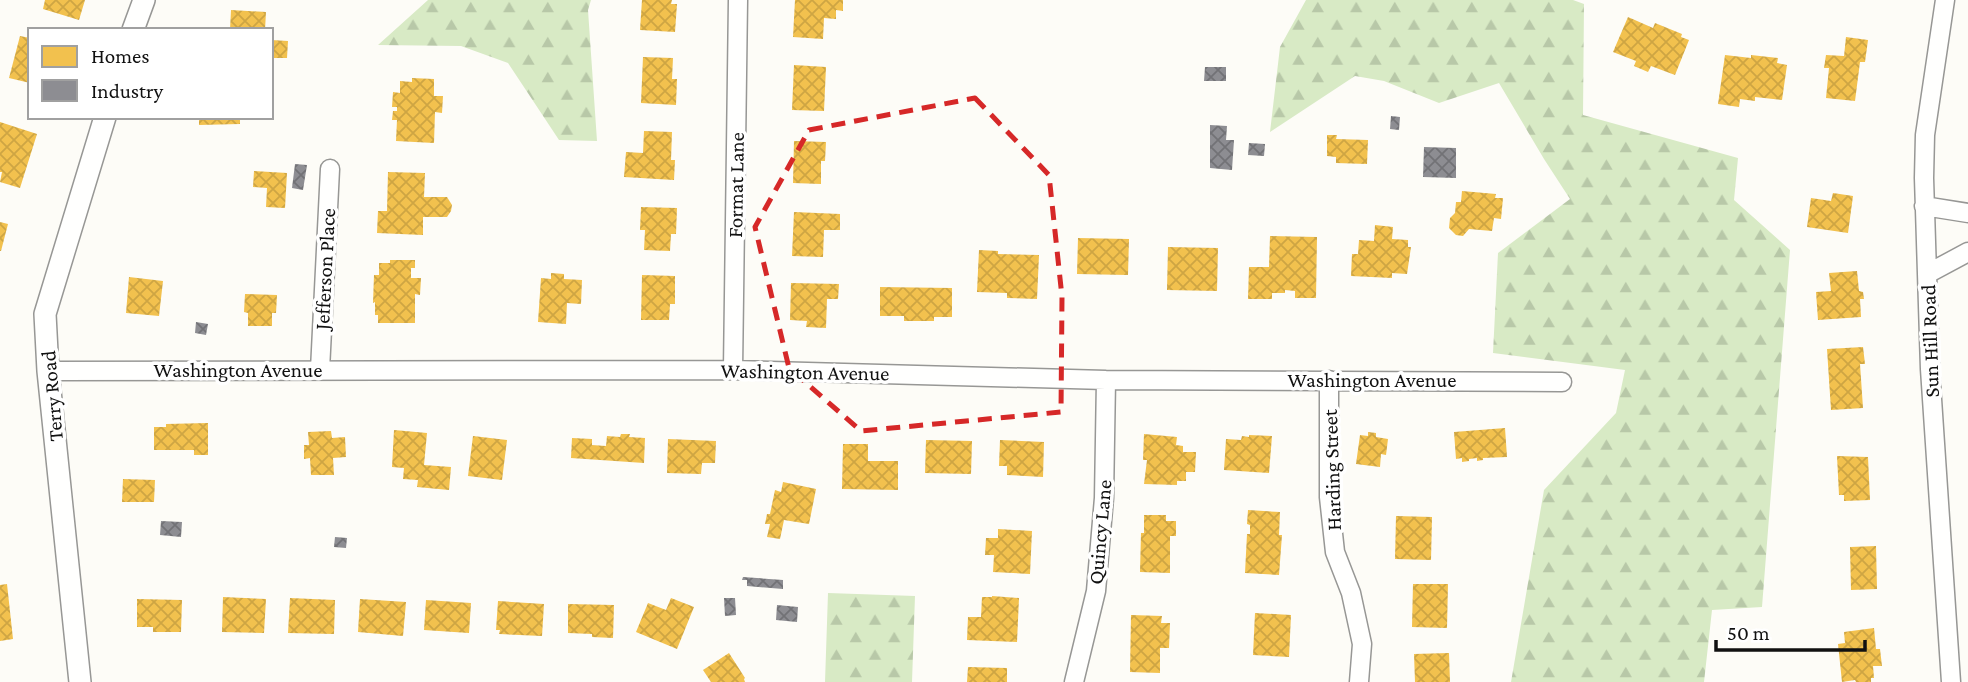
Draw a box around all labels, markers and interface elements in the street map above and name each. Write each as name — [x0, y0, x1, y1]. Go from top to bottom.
legend — [28, 28, 273, 119]
text: Homes — [91, 44, 150, 68]
text: Industry — [91, 79, 164, 103]
street label: Format Lane — [723, 132, 749, 238]
street label: Jefferson Place — [310, 208, 340, 332]
street label: Sun Hill Road — [1916, 284, 1944, 398]
street label: Terry Road — [36, 350, 68, 442]
street label: Washington Avenue — [154, 358, 322, 382]
street label: Washington Avenue — [720, 359, 890, 385]
street label: Washington Avenue — [1288, 368, 1456, 392]
street label: Harding Street — [1318, 408, 1346, 531]
street label: Quincy Lane — [1083, 479, 1117, 585]
scale bar — [1716, 608, 1865, 652]
text: 50 m — [1727, 621, 1770, 645]

